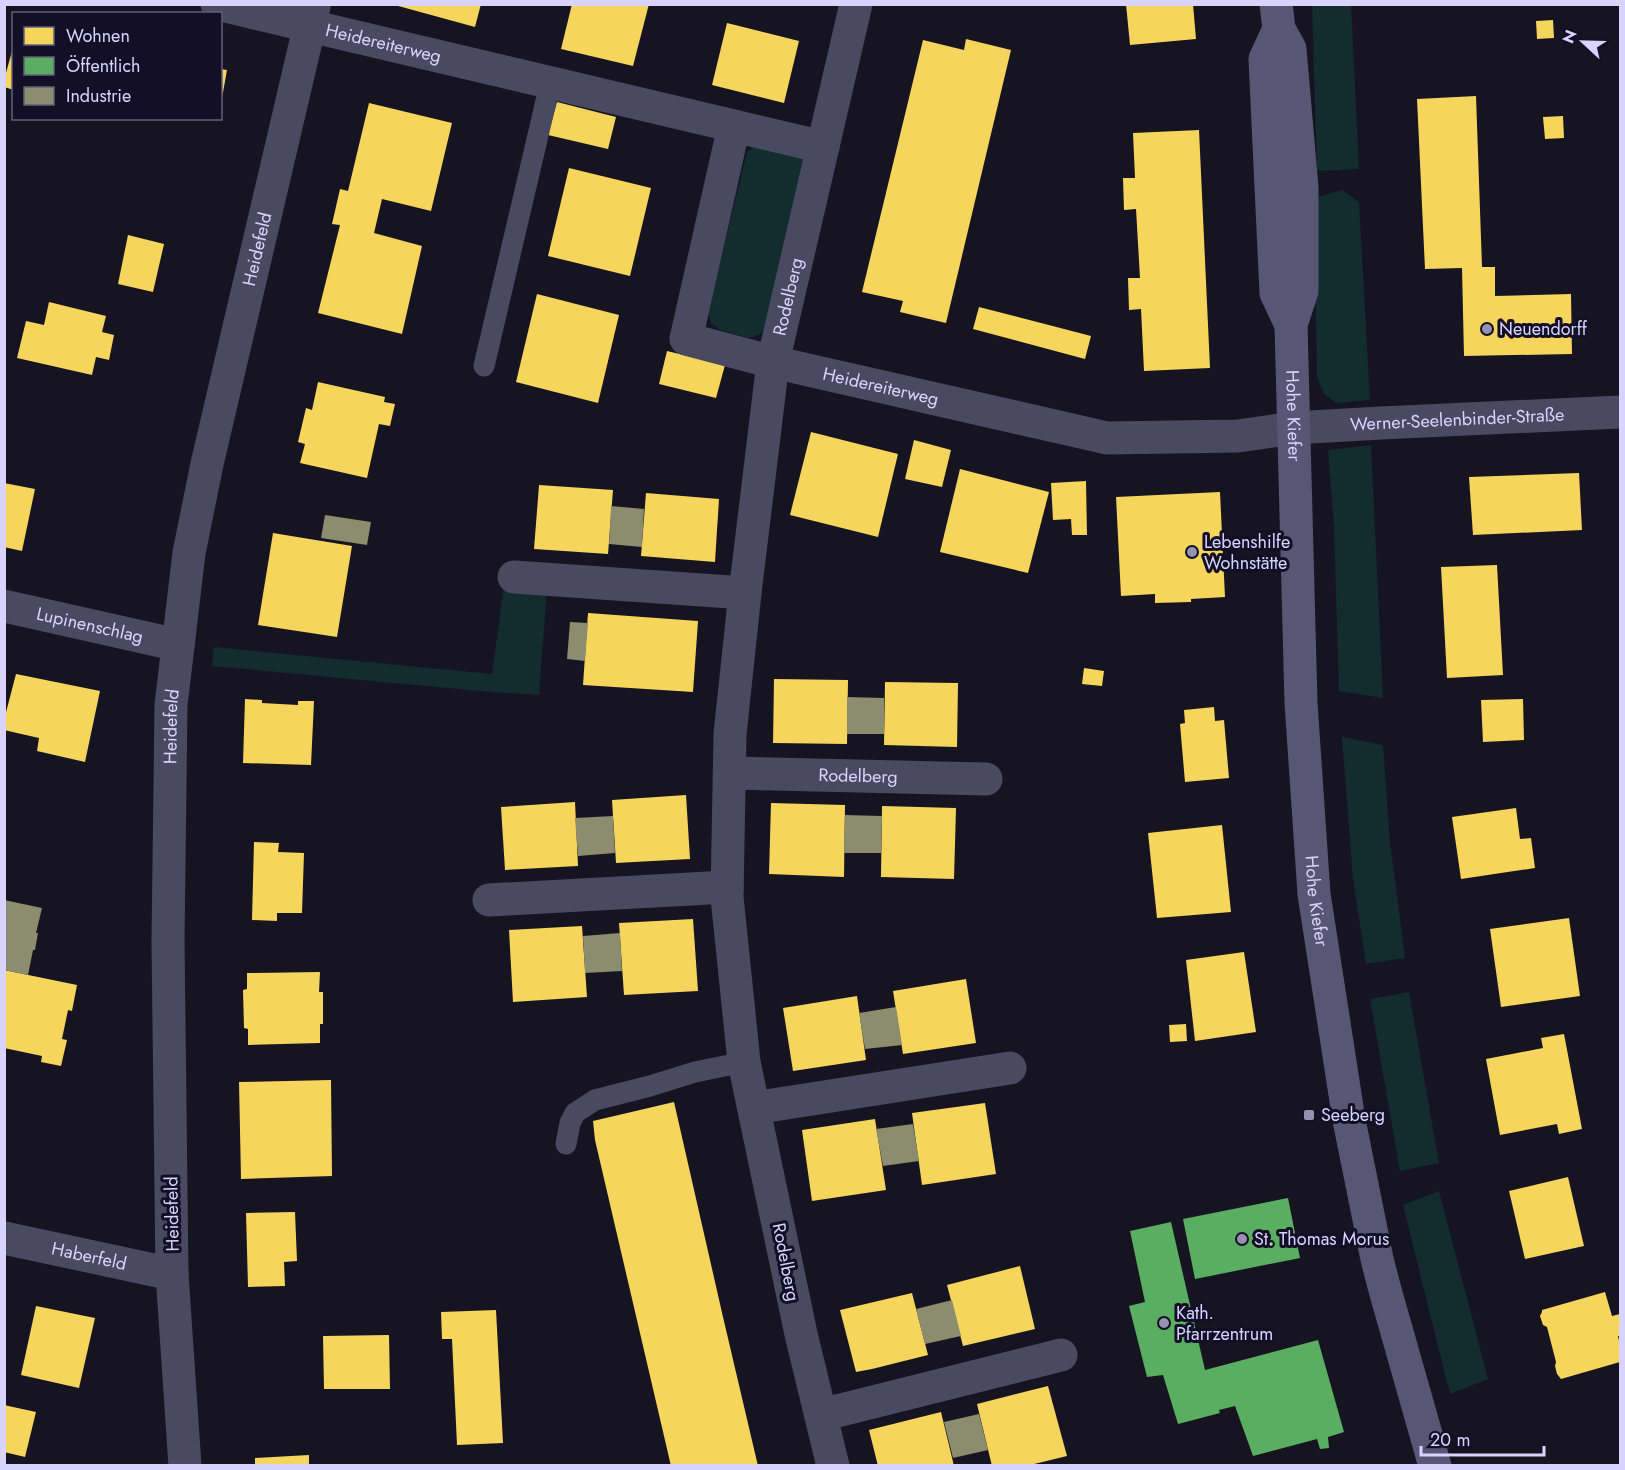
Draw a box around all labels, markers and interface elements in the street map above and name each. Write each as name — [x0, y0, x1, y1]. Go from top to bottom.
legend — [12, 12, 222, 120]
north arrow — [1553, 12, 1613, 72]
street label: Heidereiterweg — [323, 17, 444, 69]
text: Wohnen — [66, 23, 130, 49]
text: N — [1557, 26, 1583, 47]
text: Öffentlich — [66, 53, 140, 79]
text: Industrie — [66, 83, 131, 109]
street label: Heidefeld — [236, 210, 279, 289]
street label: Rodelberg — [766, 255, 810, 338]
place label: Neuendorff — [1499, 316, 1588, 342]
marker: Neuendorff — [1480, 322, 1494, 336]
street label: Heidereiterweg — [820, 361, 941, 412]
street label: Hohe Kiefer — [1279, 370, 1308, 463]
street label: Werner-Seelenbinder-Straße — [1349, 402, 1565, 438]
place label: Lebenshilfe Wohnstätte — [1204, 529, 1290, 576]
marker: Lebenshilfe Wohnstätte — [1185, 545, 1199, 559]
street label: Lupinenschlag — [34, 601, 146, 650]
street label: Heidefeld — [157, 687, 186, 764]
street label: Rodelberg — [818, 762, 898, 790]
street label: Hohe Kiefer — [1298, 855, 1335, 949]
place label: Seeberg — [1321, 1102, 1385, 1128]
marker: Seeberg — [1302, 1108, 1316, 1122]
street label: Heidefeld — [158, 1176, 186, 1252]
street label: Rodelberg — [766, 1221, 806, 1303]
place label: St. Thomas Morus — [1254, 1226, 1389, 1252]
marker: St. Thomas Morus — [1235, 1232, 1249, 1246]
street label: Haberfeld — [49, 1236, 129, 1277]
place label: Kath. Pfarrzentrum — [1176, 1300, 1273, 1347]
marker: Kath. Pfarrzentrum — [1157, 1316, 1171, 1330]
scale bar — [1421, 1419, 1544, 1457]
text: 20 m — [1430, 1427, 1470, 1453]

